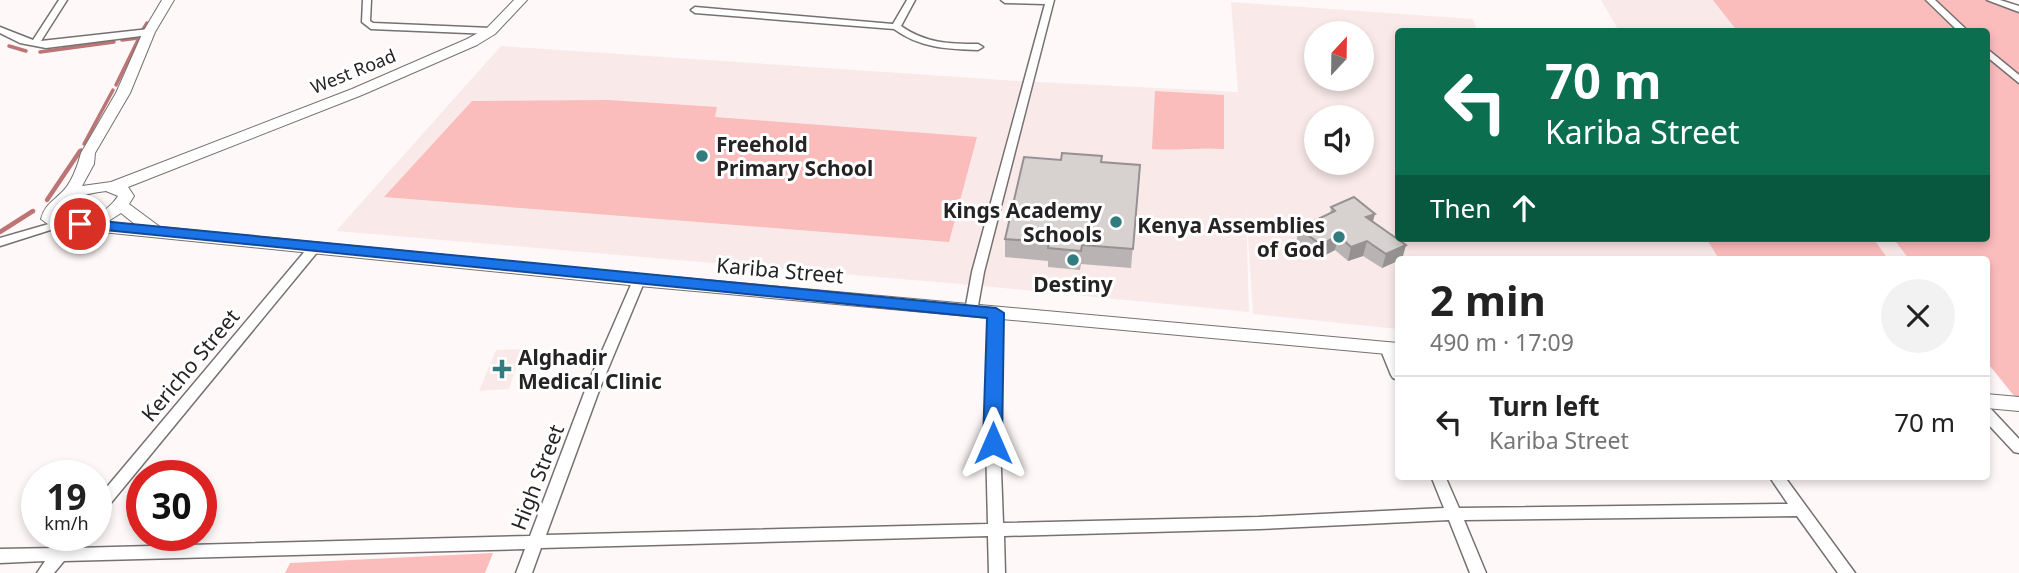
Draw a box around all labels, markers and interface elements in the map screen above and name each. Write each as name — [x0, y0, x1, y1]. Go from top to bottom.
north arrow — [1304, 21, 1374, 91]
map controls — [1304, 21, 1374, 175]
street label: West Road — [307, 43, 399, 99]
text: 70 m — [1545, 47, 1662, 113]
icon: left — [1430, 56, 1521, 147]
button: sound — [1304, 105, 1374, 175]
text: Kariba Street — [1545, 110, 1740, 153]
place label: Freehold Primary School — [716, 130, 873, 182]
marker: Freehold Primary School — [694, 148, 710, 164]
icon: ahead — [1505, 189, 1543, 227]
text: Then — [1430, 190, 1491, 226]
pin — [50, 194, 110, 254]
place label: Kings Academy Schools — [943, 196, 1102, 248]
icon: arrive — [61, 205, 99, 243]
place label: Kenya Assemblies of God — [1137, 211, 1325, 263]
marker: Kings Academy Schools — [1108, 214, 1124, 230]
marker: Kenya Assemblies of God — [1331, 229, 1347, 245]
street label: Kariba Street — [715, 250, 845, 290]
marker: Destiny — [1065, 252, 1081, 268]
place label: Destiny — [1033, 270, 1113, 298]
text: 2 min — [1430, 271, 1546, 328]
button: close — [1881, 279, 1955, 353]
street label: Kericho Street — [135, 303, 246, 427]
text: 490 m · 17:09 — [1430, 326, 1574, 358]
place label: Alghadir Medical Clinic — [518, 343, 662, 395]
marker: Alghadir Medical Clinic — [492, 359, 512, 379]
text: Turn left — [1489, 388, 1600, 424]
icon: left — [1430, 403, 1468, 441]
text: 70 m — [1894, 404, 1955, 440]
position arrow — [956, 406, 1030, 480]
street label: High Street — [504, 420, 570, 534]
text: Kariba Street — [1489, 424, 1629, 456]
speed limit sign: 30 — [126, 460, 217, 551]
text: 19 — [46, 473, 87, 520]
text: km/h — [44, 511, 89, 535]

